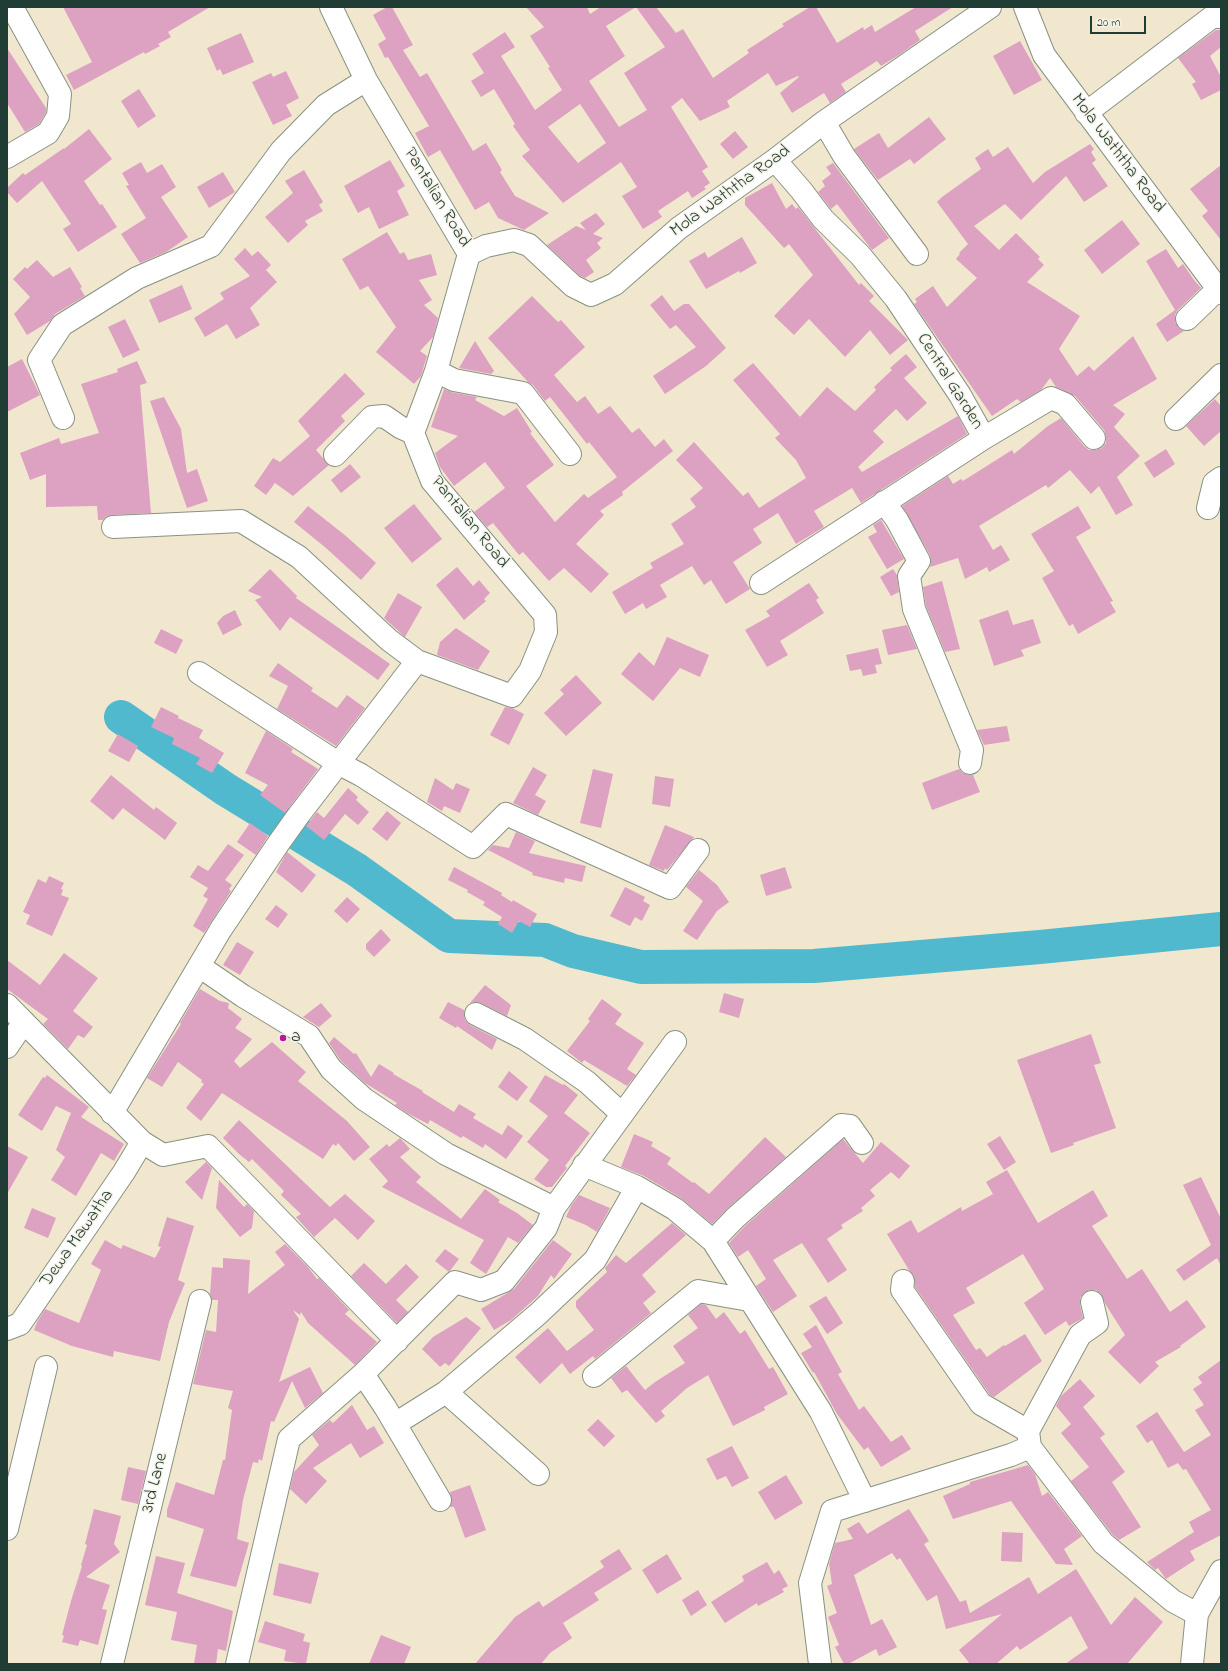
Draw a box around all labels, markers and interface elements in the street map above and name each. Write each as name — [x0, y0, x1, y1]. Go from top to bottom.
scale bar — [1092, 8, 1148, 34]
text: 20 m — [1097, 14, 1120, 32]
street label: Mola Waththa Road — [1065, 90, 1169, 218]
street label: Mola Waththa Road — [667, 141, 795, 243]
street label: Pantalian Road — [398, 144, 474, 252]
street label: Central Garden — [911, 330, 987, 434]
street label: Pantalian Road — [425, 473, 513, 573]
place label: a — [291, 1027, 301, 1049]
marker: a — [278, 1033, 288, 1043]
street label: Dewa Mawatha — [37, 1186, 119, 1292]
street label: 3rd Lane — [138, 1451, 174, 1515]

